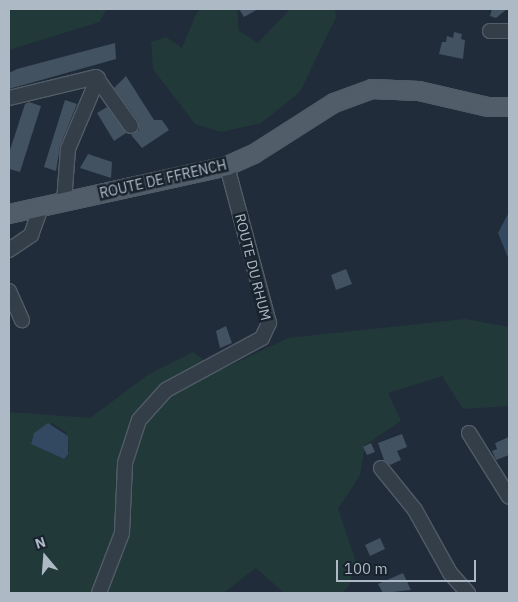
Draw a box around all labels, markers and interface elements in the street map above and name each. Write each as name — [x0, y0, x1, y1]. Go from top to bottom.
street label: ROUTE DE FFRENCH — [98, 156, 228, 202]
street label: ROUTE DU RHUM — [232, 212, 274, 322]
north arrow — [20, 532, 70, 582]
text: N — [33, 533, 48, 553]
scale bar — [338, 550, 478, 582]
text: 100 m — [344, 559, 388, 578]

